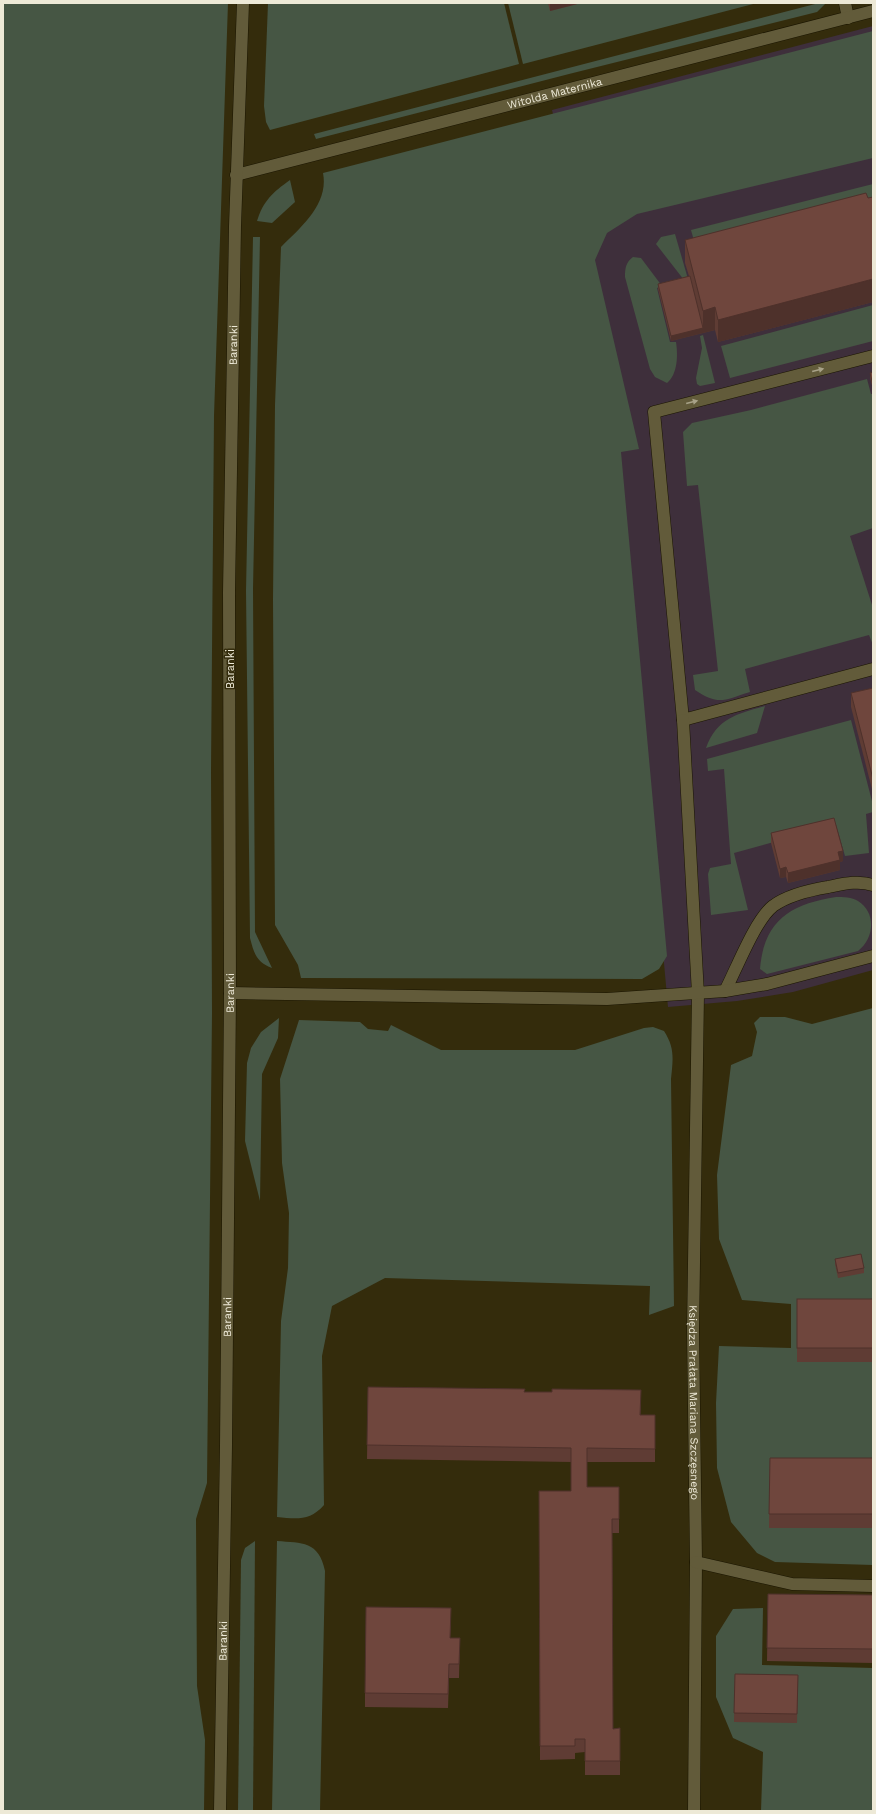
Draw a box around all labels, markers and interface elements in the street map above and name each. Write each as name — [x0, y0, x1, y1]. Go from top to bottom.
street label: Witolda Maternika — [506, 75, 604, 112]
street label: Baranki — [227, 325, 240, 365]
one-way arrow — [812, 367, 824, 373]
one-way arrow — [686, 399, 698, 405]
street label: Baranki — [224, 649, 237, 689]
street label: Baranki — [224, 973, 237, 1013]
street label: Baranki — [221, 1297, 234, 1337]
street label: Księdza Prałata Mariana Szczęsnego — [686, 1305, 701, 1500]
street label: Baranki — [216, 1621, 230, 1661]

